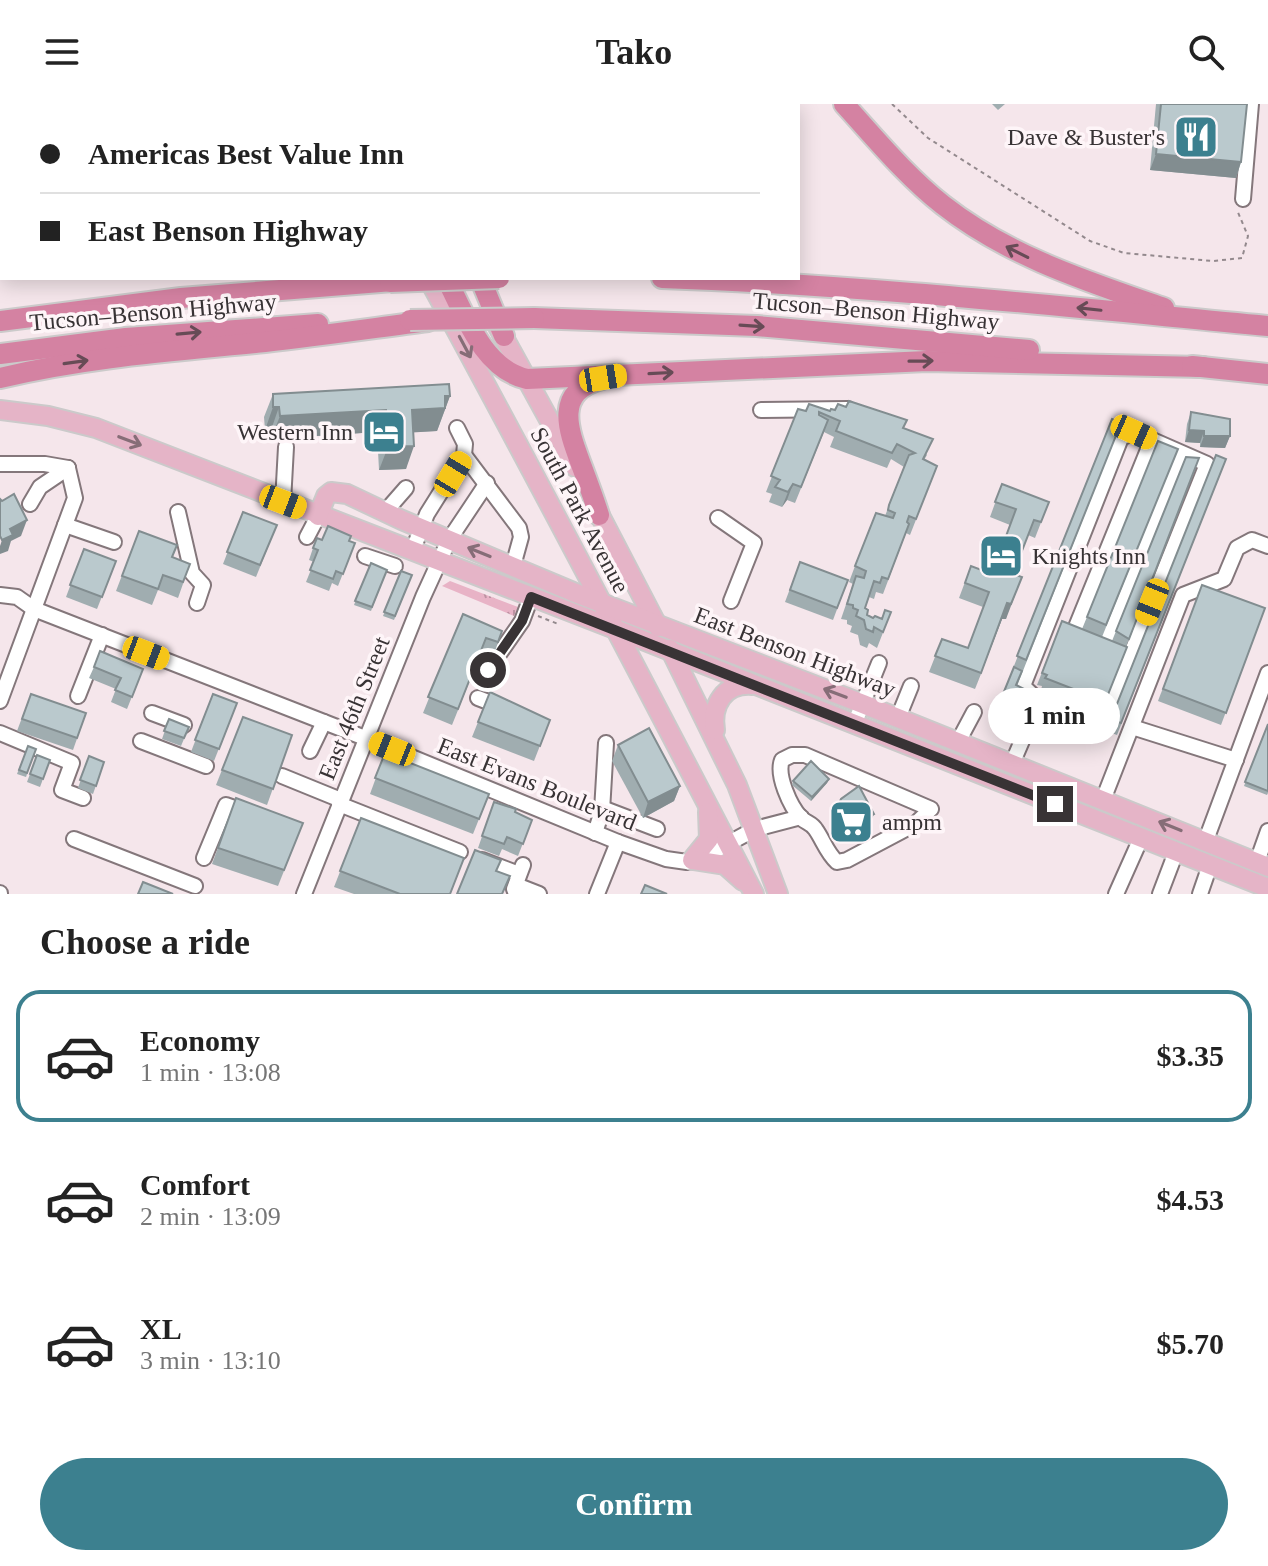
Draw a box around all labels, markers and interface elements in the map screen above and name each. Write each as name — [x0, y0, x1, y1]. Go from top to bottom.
icon: menu — [40, 30, 84, 74]
icon: search — [1184, 30, 1228, 74]
text: Tako — [596, 32, 672, 72]
restaurant icon: Dave & Buster's — [1172, 113, 1220, 161]
place label: Dave & Buster's — [1007, 124, 1165, 150]
text: Americas Best Value Inn — [88, 137, 404, 170]
text: East Benson Highway — [88, 214, 368, 247]
one-way arrow — [1005, 243, 1029, 259]
street label: Tucson–Benson Highway — [751, 287, 1001, 335]
street label: Tucson–Benson Highway — [28, 288, 278, 336]
one-way arrow — [1076, 301, 1102, 316]
one-way arrow — [738, 319, 765, 334]
one-way arrow — [175, 325, 202, 340]
one-way arrow — [458, 334, 474, 358]
one-way arrow — [63, 354, 89, 369]
one-way arrow — [907, 354, 934, 369]
car — [577, 362, 629, 394]
one-way arrow — [647, 366, 674, 381]
hotel icon: Western Inn — [360, 408, 408, 456]
car — [1107, 411, 1161, 453]
place label: Western Inn — [237, 419, 353, 445]
street label: South Park Avenue — [525, 423, 635, 597]
one-way arrow — [117, 435, 141, 449]
car — [430, 447, 476, 501]
car — [256, 482, 310, 522]
hotel icon: Knights Inn — [977, 532, 1025, 580]
place label: Knights Inn — [1032, 543, 1146, 569]
one-way arrow — [467, 544, 492, 558]
car — [1132, 575, 1172, 629]
street label: East Benson Highway — [691, 602, 899, 702]
street label: East 46th Street — [313, 632, 395, 783]
car — [119, 633, 173, 673]
route start — [470, 652, 506, 688]
one-way arrow — [823, 685, 848, 699]
callout: 1 min — [989, 688, 1121, 744]
text: 1 min — [1023, 701, 1085, 730]
car — [365, 729, 419, 769]
street label: East Evans Boulevard — [434, 732, 640, 836]
route end — [1037, 786, 1073, 822]
supermarket icon: ampm — [827, 798, 875, 846]
place label: ampm — [882, 809, 942, 835]
one-way arrow — [1158, 818, 1183, 832]
text: Choose a ride — [40, 922, 250, 962]
icon: car — [44, 1020, 116, 1092]
text: Economy — [140, 1024, 260, 1057]
text: $3.35 — [1157, 1039, 1224, 1072]
text: 1 min · 13:08 — [140, 1058, 281, 1087]
icon: car — [44, 1164, 116, 1236]
text: Comfort — [140, 1168, 250, 1201]
text: $4.53 — [1157, 1183, 1224, 1216]
text: 2 min · 13:09 — [140, 1202, 281, 1231]
icon: car — [44, 1308, 116, 1380]
text: XL — [140, 1312, 182, 1345]
text: $5.70 — [1157, 1327, 1224, 1360]
text: 3 min · 13:10 — [140, 1346, 281, 1375]
button: Confirm — [40, 1458, 1228, 1550]

